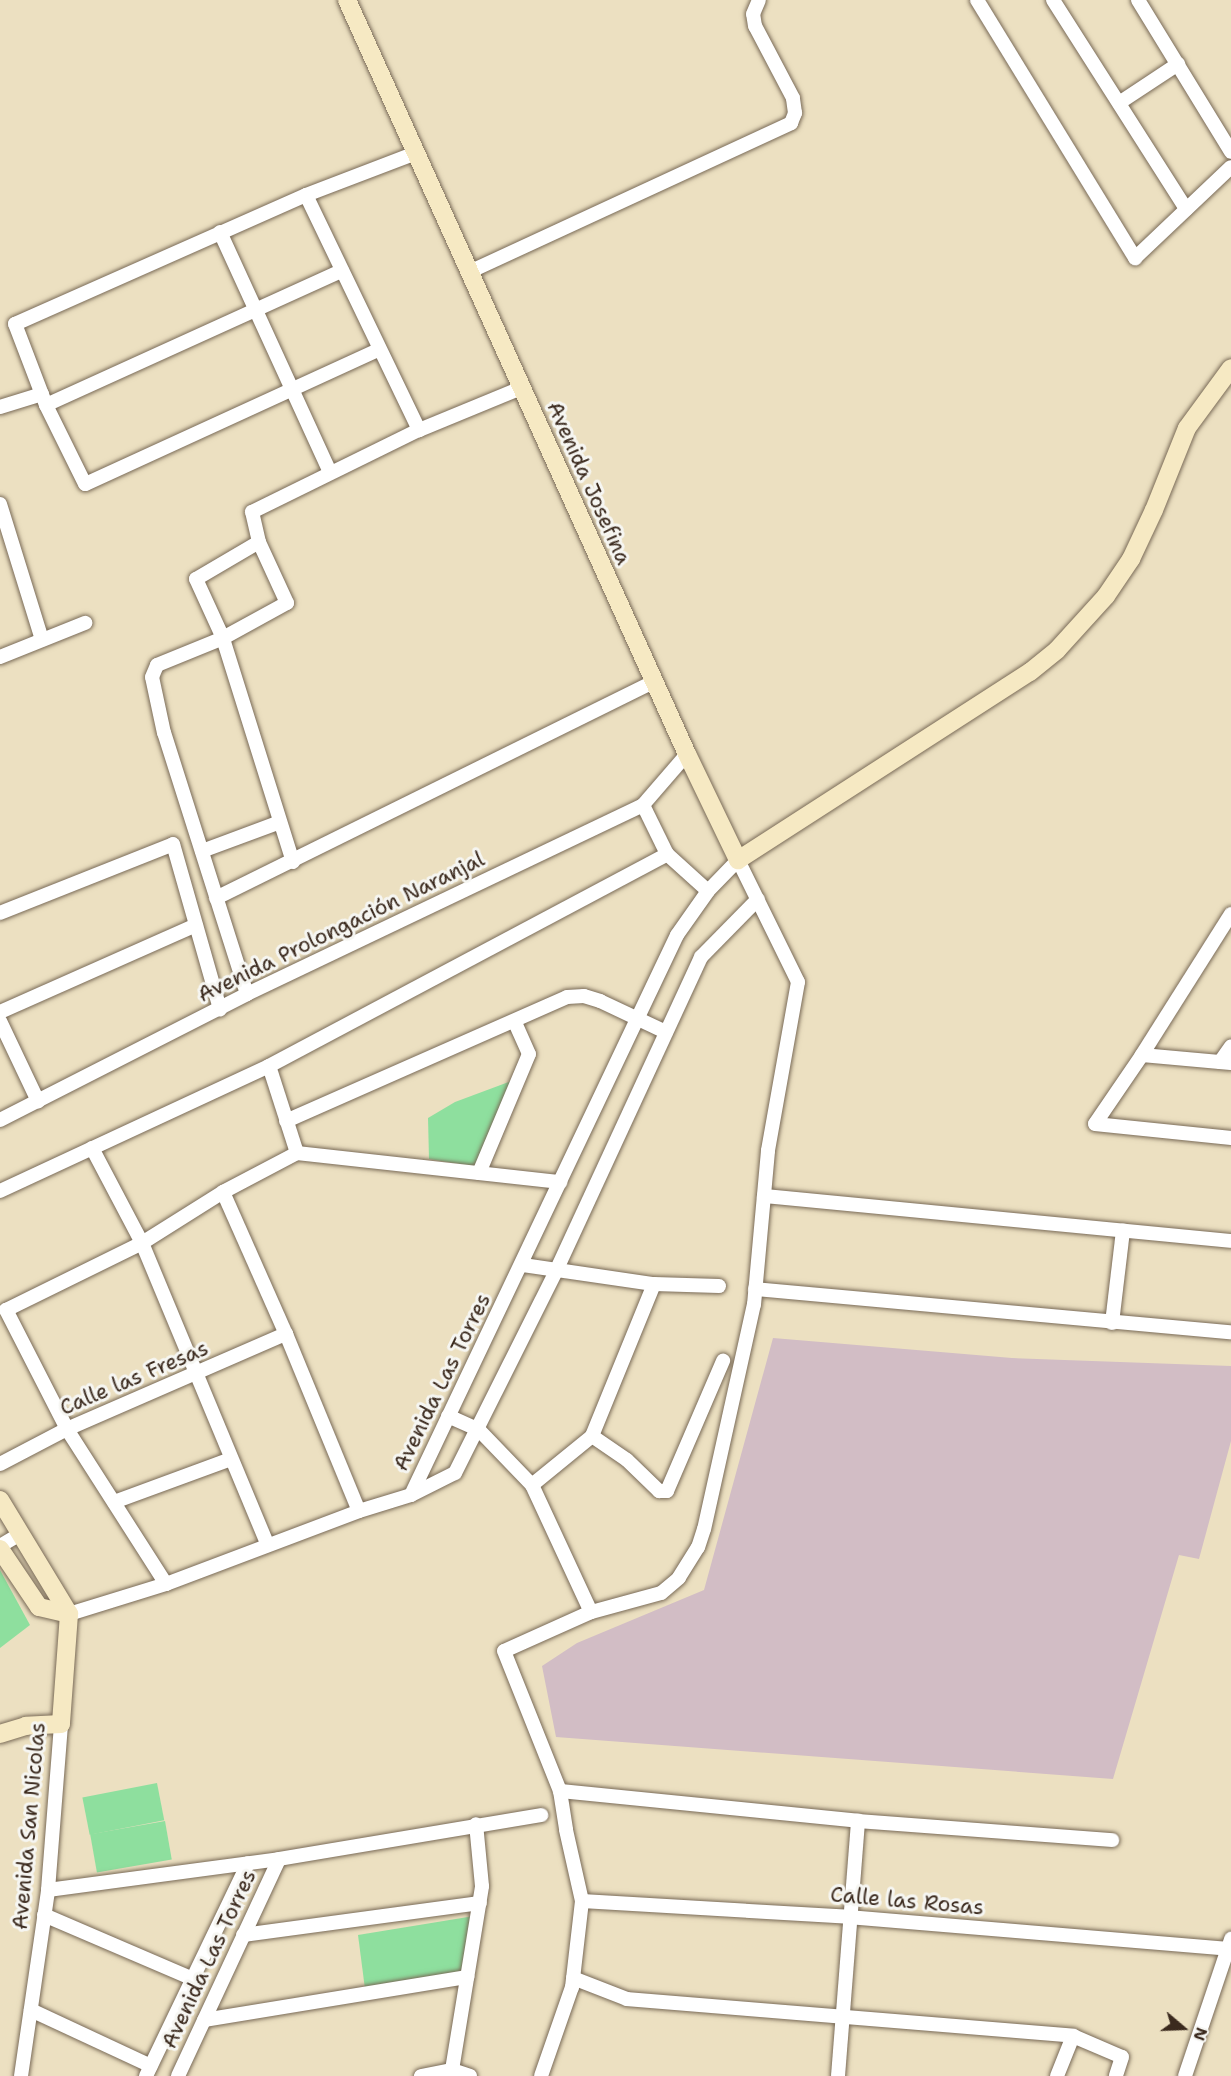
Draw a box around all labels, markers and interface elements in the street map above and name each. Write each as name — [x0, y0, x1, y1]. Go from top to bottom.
street label: Avenida Josefina — [542, 398, 636, 568]
street label: Avenida Prolongación Naranjal — [194, 846, 488, 1008]
street label: Avenida Las Torres — [388, 1289, 496, 1475]
street label: Calle las Fresas — [56, 1335, 212, 1421]
street label: Avenida San Nicolas — [7, 1721, 51, 1931]
street label: Avenida Las Torres — [157, 1866, 261, 2052]
street label: Calle las Rosas — [829, 1882, 985, 1920]
north arrow — [1153, 1998, 1213, 2058]
text: N — [1188, 2025, 1212, 2043]

